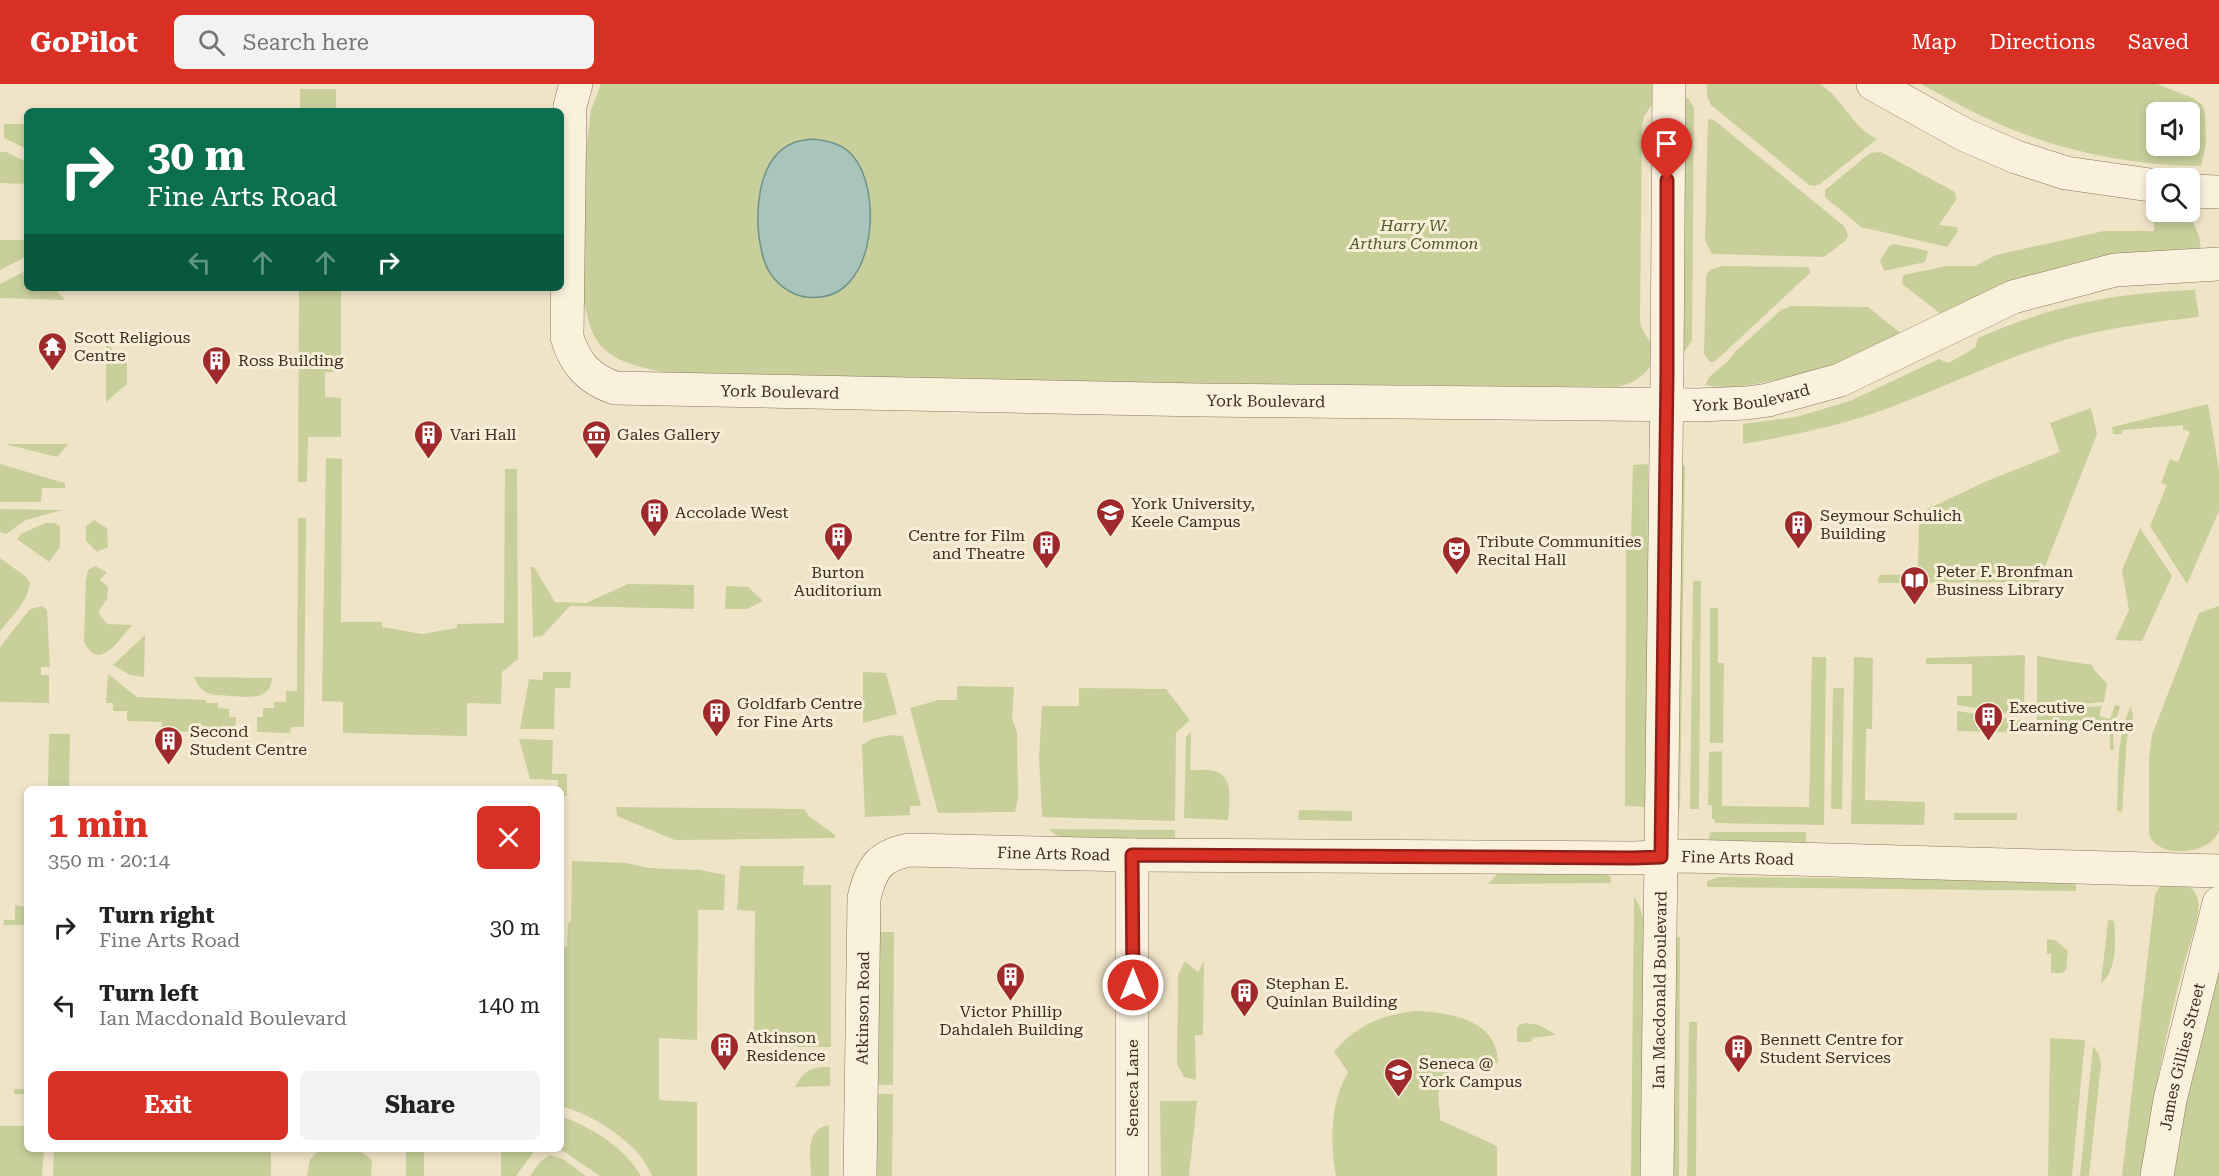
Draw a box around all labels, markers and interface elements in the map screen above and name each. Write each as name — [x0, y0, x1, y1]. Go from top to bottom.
search box — [174, 15, 594, 69]
text: GoPilot — [30, 26, 138, 59]
icon: search — [195, 26, 228, 59]
text: Search here — [243, 30, 369, 55]
text: Map — [1912, 30, 1956, 54]
text: Directions — [1989, 30, 2095, 54]
text: Saved — [2128, 30, 2189, 54]
map controls — [2146, 102, 2200, 222]
button: sound — [2146, 102, 2200, 156]
pin — [1641, 118, 1692, 180]
icon: arrive — [1650, 127, 1683, 160]
text: 30 m — [147, 131, 245, 180]
icon: right — [48, 132, 126, 210]
button: search — [2146, 168, 2200, 222]
text: Fine Arts Road — [147, 181, 337, 213]
park label: Harry W. Arthurs Common — [1349, 216, 1478, 253]
icon: left — [183, 246, 216, 279]
icon: ahead — [246, 246, 279, 279]
icon: ahead — [309, 246, 342, 279]
icon: right — [372, 246, 405, 279]
place label: Scott Religious Centre — [74, 328, 191, 365]
temple icon: Scott Religious Centre — [37, 330, 69, 372]
building icon: Ross Building — [201, 344, 233, 386]
place label: Ross Building — [238, 351, 344, 370]
street label: York Boulevard — [1692, 380, 1812, 415]
street label: York Boulevard — [720, 381, 840, 403]
street label: York Boulevard — [1206, 391, 1325, 411]
building icon: Vari Hall — [413, 418, 445, 460]
museum icon: Gales Gallery — [580, 418, 612, 460]
place label: Vari Hall — [450, 425, 516, 444]
place label: Gales Gallery — [617, 425, 721, 444]
place label: York University, Keele Campus — [1131, 494, 1255, 531]
building icon: Accolade West — [638, 496, 670, 538]
school or university icon: York University, Keele Campus — [1094, 496, 1126, 538]
place label: Accolade West — [675, 503, 788, 522]
place label: Seymour Schulich Building — [1820, 506, 1962, 543]
building icon: Seymour Schulich Building — [1783, 508, 1815, 550]
building icon: Burton Auditorium — [822, 520, 854, 562]
place label: Centre for Film and Theatre — [908, 526, 1025, 563]
building icon: Centre for Film and Theatre — [1030, 528, 1062, 570]
place label: Tribute Communities Recital Hall — [1477, 532, 1642, 569]
theatre icon: Tribute Communities Recital Hall — [1440, 534, 1472, 576]
place label: Peter F. Bronfman Business Library — [1936, 562, 2073, 599]
place label: Burton Auditorium — [794, 563, 883, 600]
library icon: Peter F. Bronfman Business Library — [1899, 564, 1931, 606]
place label: Goldfarb Centre for Fine Arts — [737, 694, 862, 731]
building icon: Goldfarb Centre for Fine Arts — [700, 696, 732, 738]
place label: Executive Learning Centre — [2009, 698, 2134, 735]
building icon: Executive Learning Centre — [1972, 700, 2004, 742]
place label: Second Student Centre — [190, 722, 307, 759]
building icon: Second Student Centre — [153, 724, 185, 766]
text: 1 min — [48, 804, 148, 846]
button: close — [477, 806, 540, 869]
street label: Fine Arts Road — [997, 843, 1110, 865]
street label: Fine Arts Road — [1681, 847, 1794, 869]
text: 350 m · 20:14 — [48, 848, 170, 872]
street label: Ian Macdonald Boulevard — [1649, 891, 1671, 1089]
text: Turn right — [99, 903, 214, 928]
icon: right — [48, 911, 81, 944]
text: 30 m — [490, 915, 540, 940]
text: Fine Arts Road — [99, 928, 240, 952]
street label: Atkinson Road — [853, 951, 873, 1065]
position arrow — [1101, 953, 1165, 1017]
building icon: Victor Phillip Dahdaleh Building — [995, 960, 1027, 1002]
place label: Stephan E. Quinlan Building — [1266, 974, 1398, 1011]
building icon: Stephan E. Quinlan Building — [1229, 976, 1261, 1018]
text: Turn left — [99, 981, 199, 1006]
street label: James Gillies Street — [2156, 981, 2209, 1132]
icon: left — [48, 989, 81, 1022]
text: 140 m — [477, 993, 540, 1018]
place label: Victor Phillip Dahdaleh Building — [939, 1002, 1084, 1039]
text: Ian Macdonald Boulevard — [99, 1006, 347, 1030]
place label: Atkinson Residence — [746, 1028, 826, 1065]
building icon: Atkinson Residence — [709, 1030, 741, 1072]
place label: Bennett Centre for Student Services — [1760, 1030, 1904, 1067]
building icon: Bennett Centre for Student Services — [1723, 1032, 1755, 1074]
street label: Seneca Lane — [1123, 1039, 1142, 1137]
place label: Seneca @ York Campus — [1419, 1054, 1523, 1091]
school or university icon: Seneca @ York Campus — [1382, 1056, 1414, 1098]
button: Exit — [48, 1071, 288, 1140]
button: Share — [300, 1071, 540, 1140]

